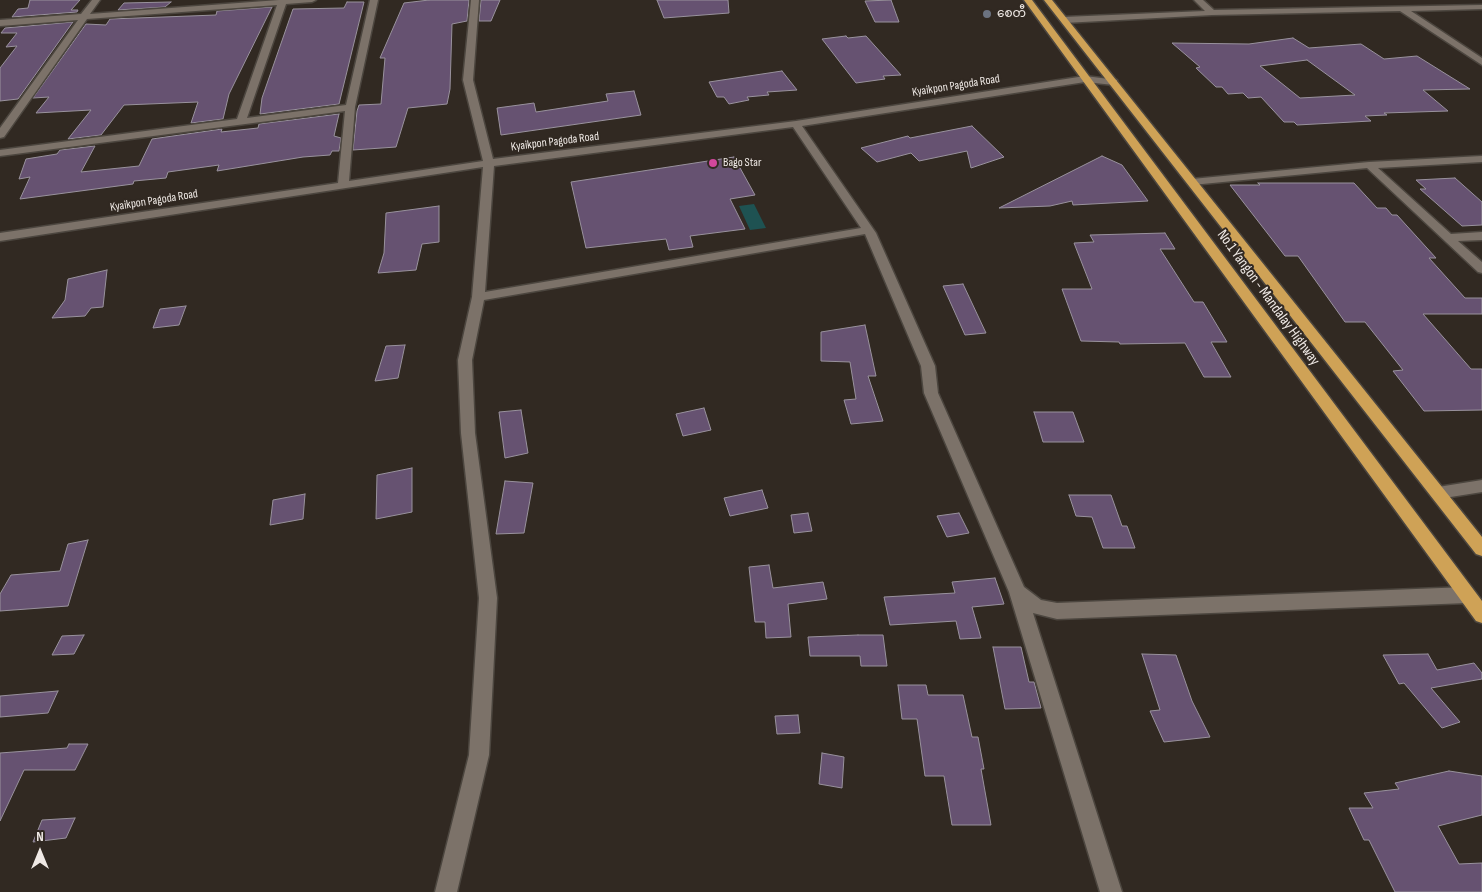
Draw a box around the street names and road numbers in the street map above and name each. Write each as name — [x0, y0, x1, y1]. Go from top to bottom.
street label: Kyaikpon Pagoda Road — [911, 72, 1001, 100]
street label: Kyaikpon Pagoda Road — [510, 129, 600, 155]
street label: Kyaikpon Pagoda Road — [109, 187, 199, 215]
street label: No.1 Yangon - Mandalay Highway — [1213, 227, 1323, 369]

